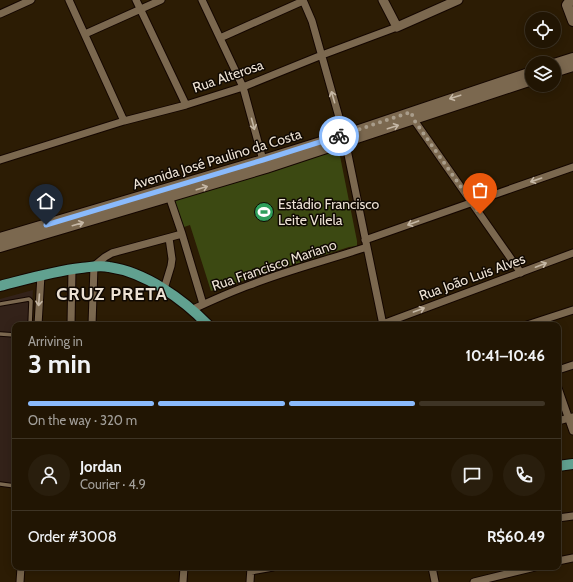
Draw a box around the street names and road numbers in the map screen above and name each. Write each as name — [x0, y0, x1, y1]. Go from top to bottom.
street label: Rua Alterosa — [190, 55, 266, 96]
street label: Avenida José Paulino da Costa — [130, 125, 304, 193]
street label: Rua Francisco Mariano — [209, 235, 339, 295]
street label: Rua João Luis Alves — [416, 249, 528, 305]

